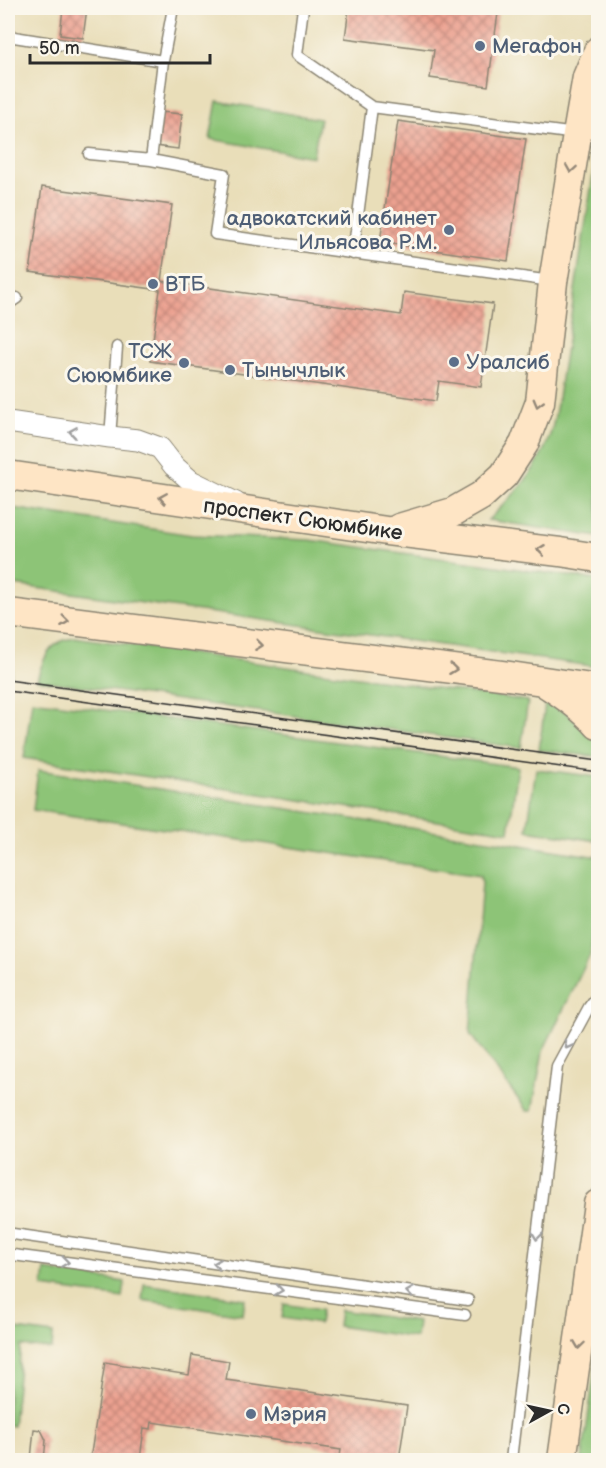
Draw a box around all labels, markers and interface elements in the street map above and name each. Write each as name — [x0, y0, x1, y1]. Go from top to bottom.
scale bar — [30, 27, 210, 65]
place label: Мегафон — [492, 34, 582, 59]
text: 50 m — [39, 38, 80, 59]
marker: Мегафон — [473, 39, 487, 53]
one-way arrow — [566, 164, 578, 173]
place label: адвокатский кабинет Ильясова Р.М. — [227, 206, 437, 255]
marker: адвокатский кабинет Ильясова Р.М. — [442, 223, 456, 237]
place label: ВТБ — [165, 272, 206, 297]
marker: ВТБ — [146, 277, 160, 291]
place label: ТСЖ Сююмбике — [67, 339, 173, 388]
place label: Уралсиб — [466, 350, 549, 375]
marker: Уралсиб — [447, 355, 461, 369]
marker: ТСЖ Сююмбике — [177, 356, 191, 370]
place label: Тынычлык — [242, 358, 345, 383]
marker: Тынычлык — [223, 363, 237, 377]
one-way arrow — [533, 397, 545, 408]
one-way arrow — [68, 426, 77, 438]
one-way arrow — [158, 493, 168, 505]
street label: проспект Сююмбике — [202, 493, 405, 546]
one-way arrow — [536, 544, 545, 557]
one-way arrow — [61, 614, 70, 627]
one-way arrow — [254, 638, 264, 650]
one-way arrow — [448, 662, 457, 674]
one-way arrow — [564, 1039, 575, 1049]
one-way arrow — [531, 1231, 544, 1241]
one-way arrow — [61, 1255, 70, 1267]
one-way arrow — [213, 1258, 222, 1270]
one-way arrow — [275, 1284, 284, 1296]
one-way arrow — [405, 1286, 415, 1299]
one-way arrow — [573, 1340, 585, 1350]
north arrow — [519, 1381, 579, 1441]
place label: Мэрия — [263, 1402, 327, 1427]
text: С — [552, 1402, 573, 1416]
marker: Мэрия — [244, 1407, 258, 1421]

